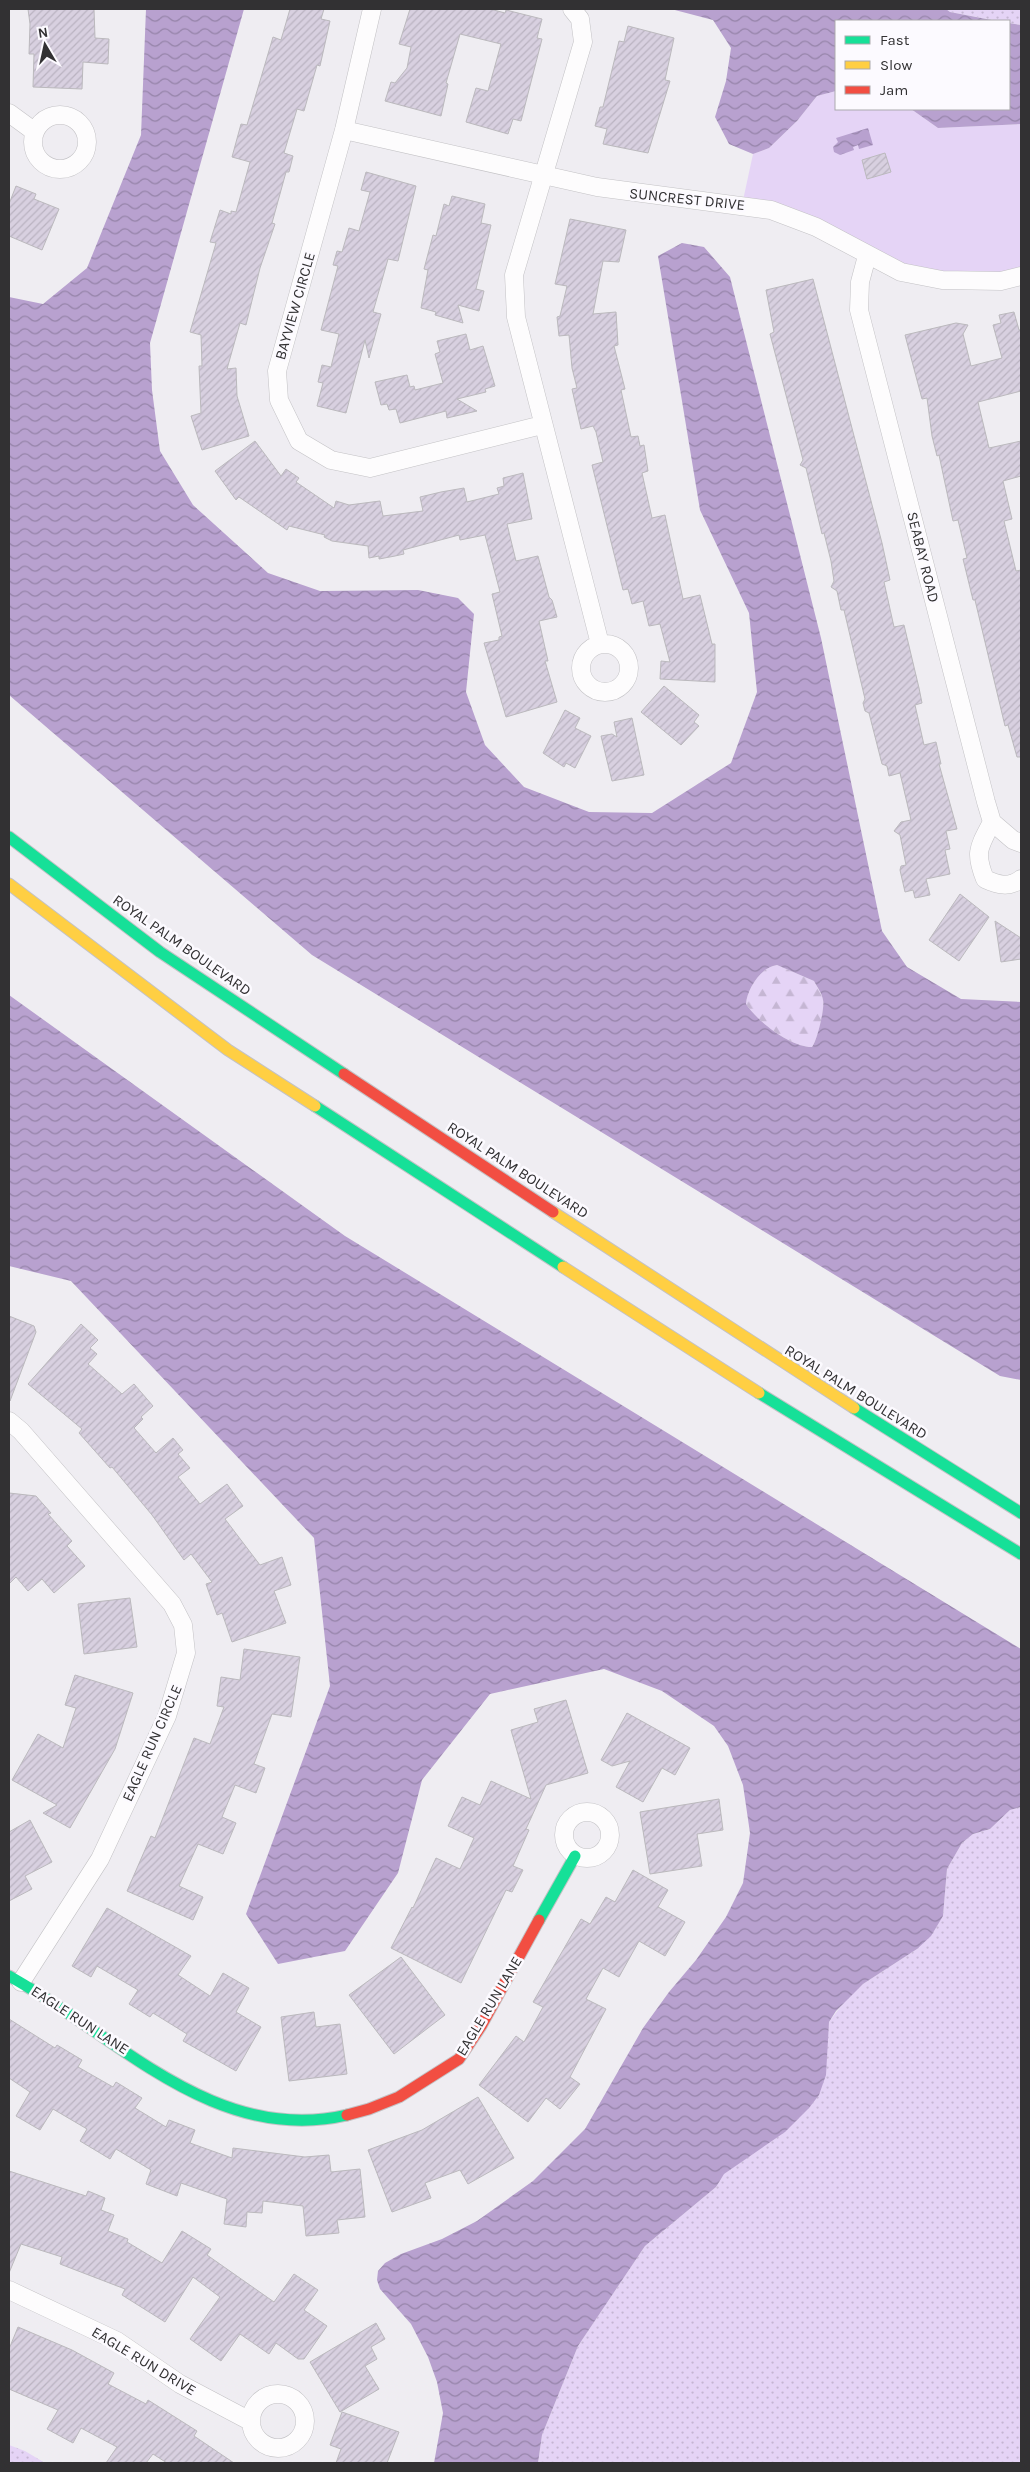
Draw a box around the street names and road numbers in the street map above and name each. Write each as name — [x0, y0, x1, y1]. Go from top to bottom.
street label: SUNCREST DRIVE — [628, 184, 746, 214]
street label: BAYVIEW CIRCLE — [271, 250, 319, 362]
street label: SEABAY ROAD — [903, 510, 943, 604]
street label: ROYAL PALM BOULEVARD — [109, 890, 255, 1000]
street label: ROYAL PALM BOULEVARD — [444, 1118, 592, 1222]
street label: ROYAL PALM BOULEVARD — [781, 1341, 931, 1443]
street label: EAGLE RUN CIRCLE — [118, 1682, 186, 1804]
street label: EAGLE RUN LANE — [452, 1953, 526, 2059]
street label: EAGLE RUN LANE — [28, 1982, 132, 2058]
street label: EAGLE RUN DRIVE — [89, 2323, 199, 2399]

